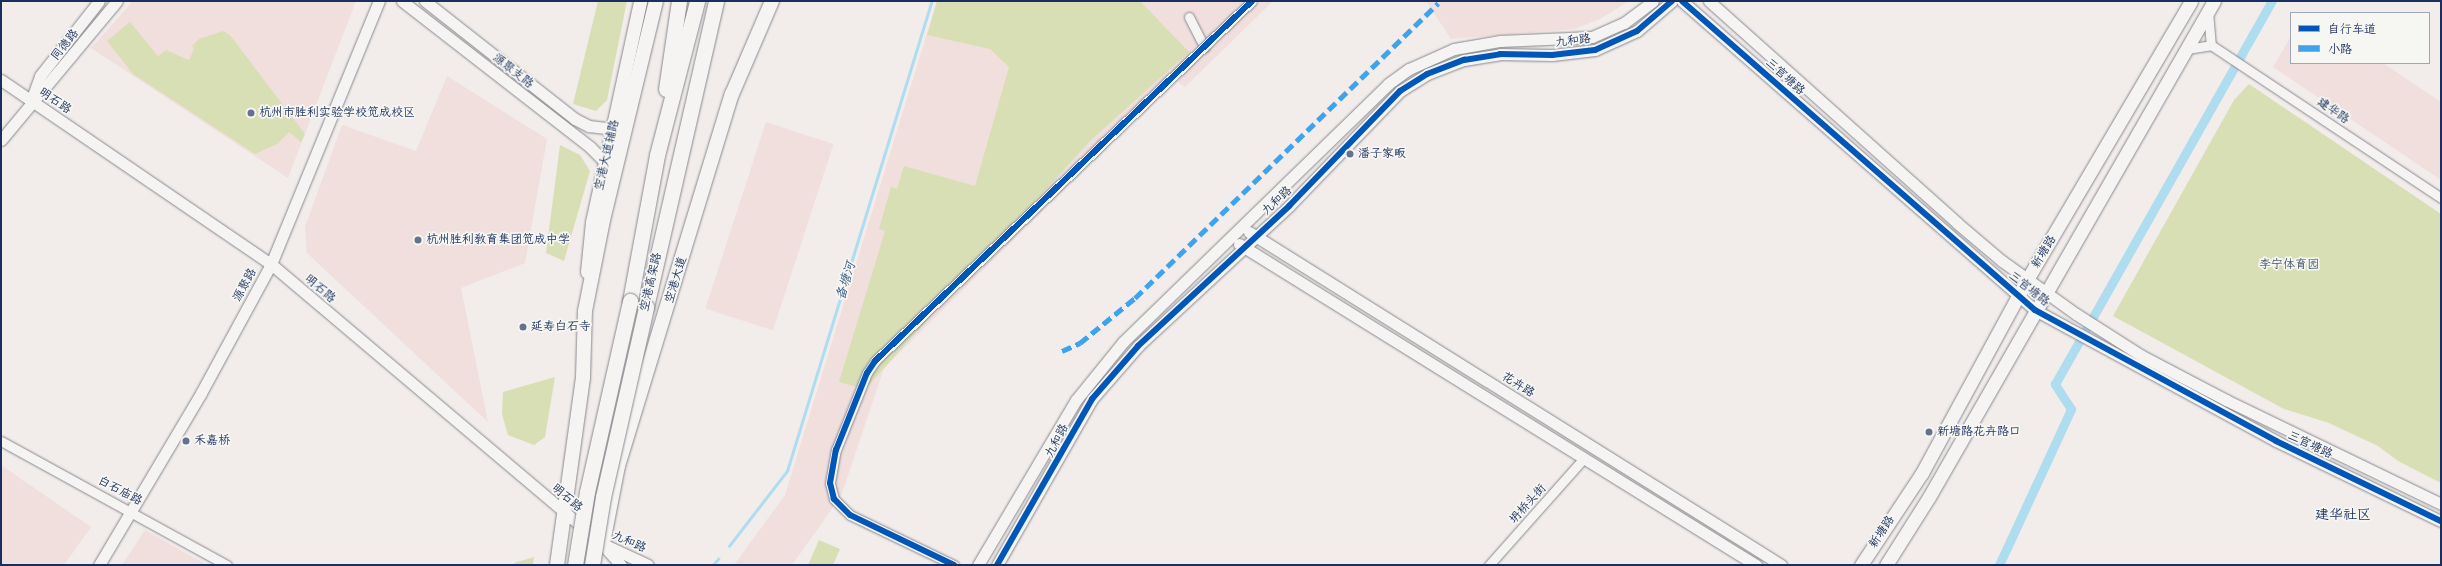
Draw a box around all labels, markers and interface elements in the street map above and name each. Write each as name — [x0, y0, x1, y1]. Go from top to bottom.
legend — [2290, 12, 2430, 64]
text: 自行车道 — [2328, 22, 2376, 36]
street label: 同德路 — [48, 26, 82, 64]
street label: 九和路 — [1554, 32, 1592, 50]
text: 小路 — [2328, 42, 2352, 56]
street label: 源聚支路 — [490, 51, 536, 91]
street label: 三官塘路 — [1762, 56, 1808, 98]
street label: 明石路 — [36, 85, 74, 117]
street label: 建华路 — [2314, 95, 2352, 127]
place label: 杭州市胜利实验学校笕成校区 — [259, 106, 415, 120]
marker: 杭州市胜利实验学校笕成校区 — [246, 108, 256, 118]
street label: 空港大道辅路 — [592, 118, 622, 192]
place label: 潘子家畈 — [1358, 147, 1406, 161]
marker: 潘子家畈 — [1345, 149, 1355, 159]
street label: 九和路 — [1259, 183, 1295, 219]
place label: 杭州胜利教育集团笕成中学 — [426, 233, 570, 247]
street label: 新塘路 — [2029, 233, 2059, 271]
marker: 杭州胜利教育集团笕成中学 — [413, 235, 423, 245]
street label: 空港高架路 — [637, 251, 665, 313]
street label: 空港大道 — [662, 255, 690, 305]
park label: 李宁体育园 — [2259, 258, 2319, 272]
water label: 备塘河 — [833, 260, 859, 302]
street label: 源聚路 — [230, 266, 260, 304]
street label: 三官塘路 — [2006, 269, 2052, 309]
street label: 明石路 — [302, 272, 338, 306]
place label: 延寿白石寺 — [531, 320, 591, 334]
marker: 延寿白石寺 — [518, 322, 528, 332]
street label: 花卉路 — [1499, 369, 1537, 401]
street label: 九和路 — [1042, 422, 1072, 460]
place label: 新塘路花卉路口 — [1937, 425, 2021, 439]
marker: 新塘路花卉路口 — [1924, 427, 1934, 437]
street label: 三官塘路 — [2285, 428, 2335, 462]
place label: 禾嘉桥 — [194, 434, 230, 448]
marker: 禾嘉桥 — [181, 436, 191, 446]
street label: 白石庙路 — [95, 473, 145, 509]
street label: 明石路 — [549, 481, 585, 515]
street label: 坍桥头街 — [1507, 481, 1549, 527]
district label: 建华社区 — [2315, 507, 2371, 523]
street label: 新塘路 — [1866, 513, 1898, 551]
street label: 九和路 — [610, 528, 648, 556]

